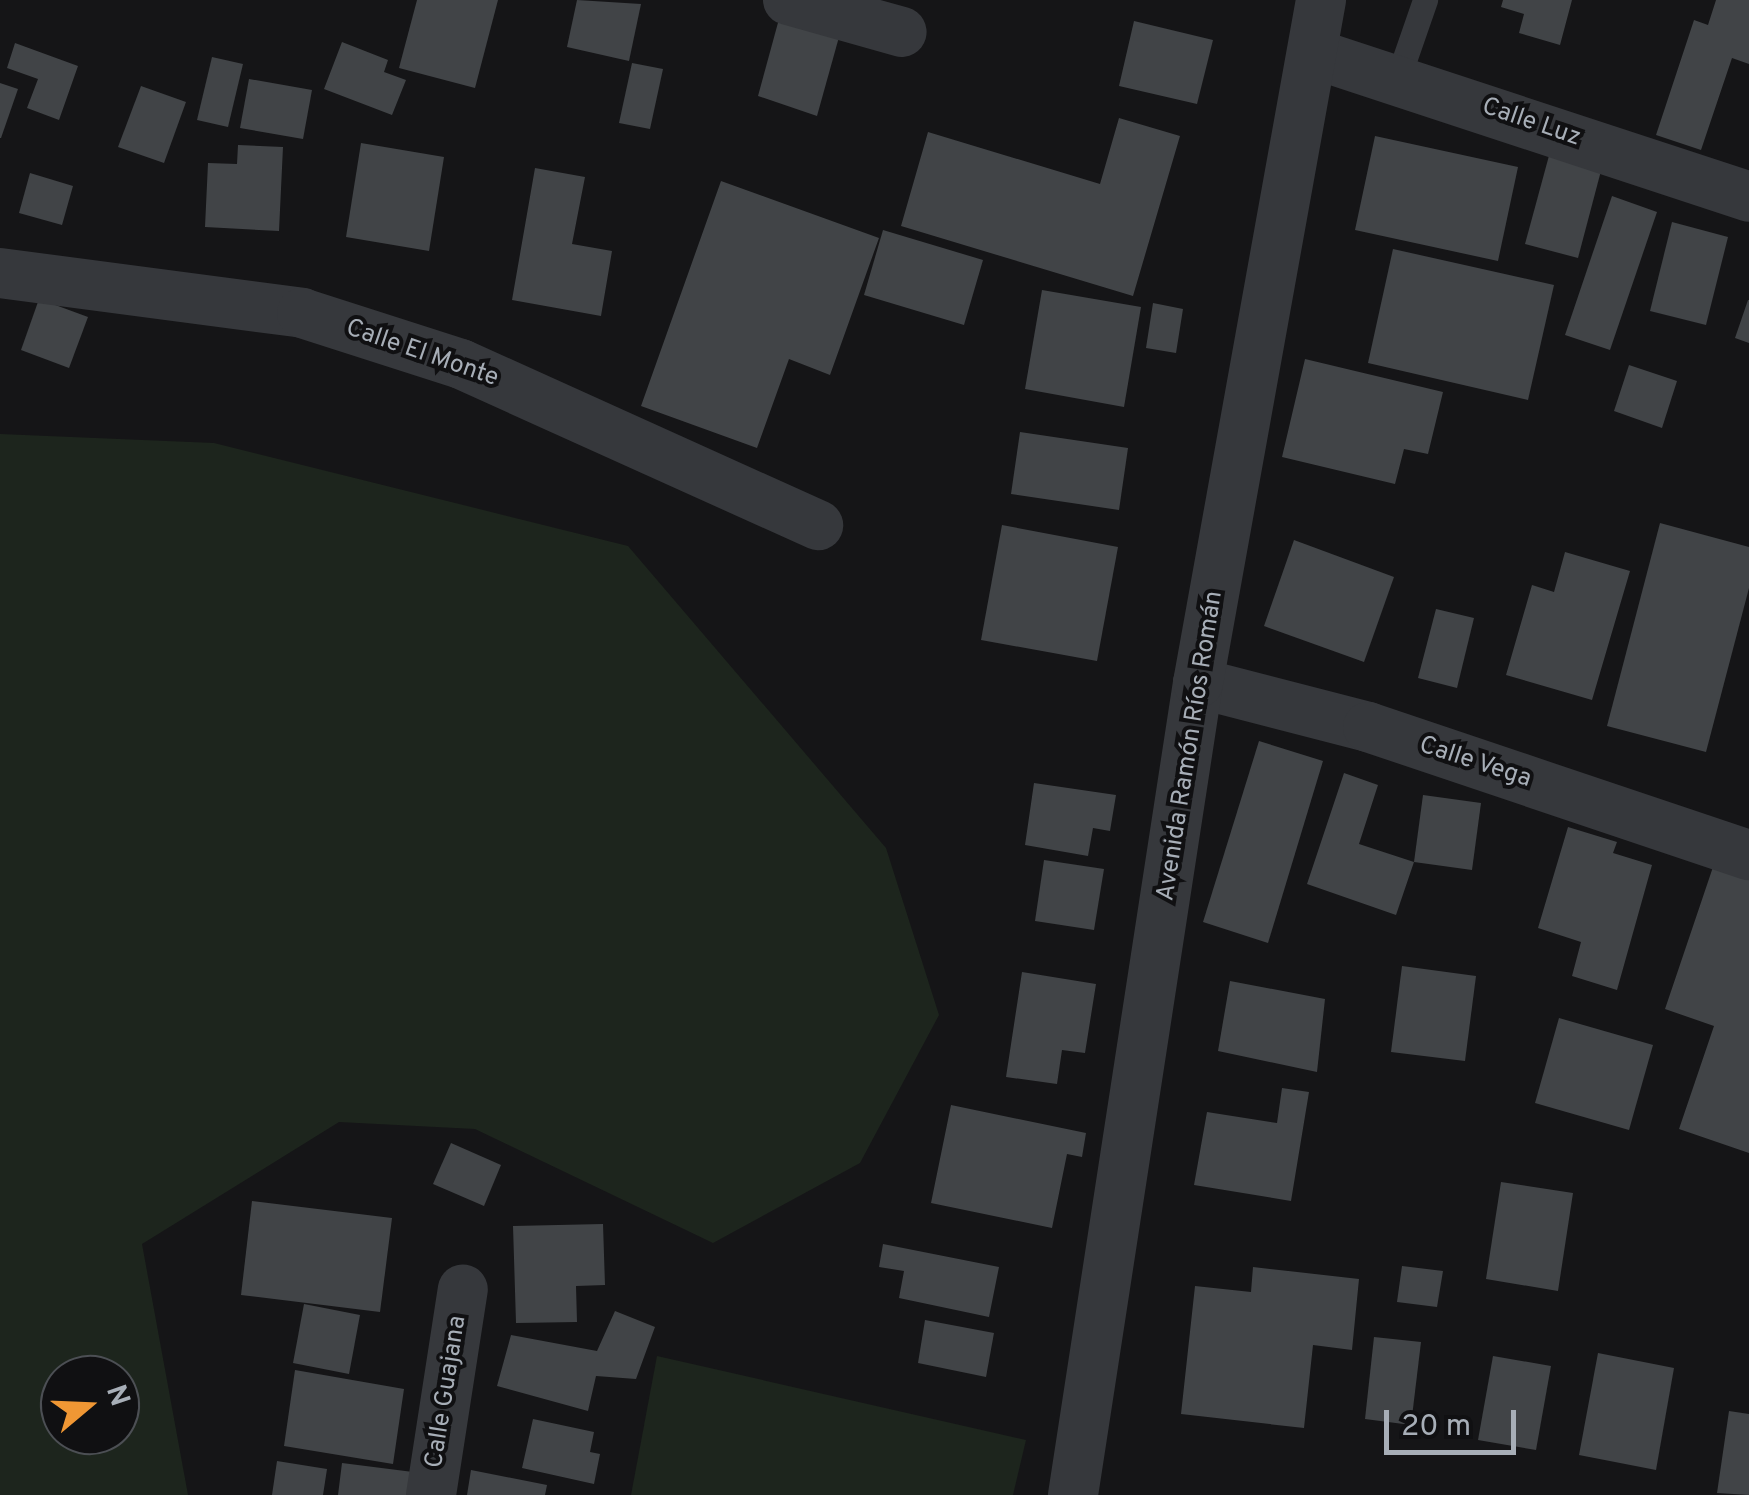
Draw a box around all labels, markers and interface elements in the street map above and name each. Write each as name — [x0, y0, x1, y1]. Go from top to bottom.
street label: Calle Luz — [1478, 92, 1584, 154]
street label: Calle El Monte — [342, 314, 502, 394]
street label: Avenida Ramón Ríos Román — [1152, 589, 1230, 903]
street label: Calle Vega — [1415, 731, 1535, 795]
street label: Calle Guajana — [420, 1313, 474, 1471]
north arrow — [40, 1355, 140, 1455]
text: N — [96, 1381, 137, 1411]
scale bar — [1389, 1390, 1522, 1452]
text: 20 m — [1401, 1409, 1471, 1446]

